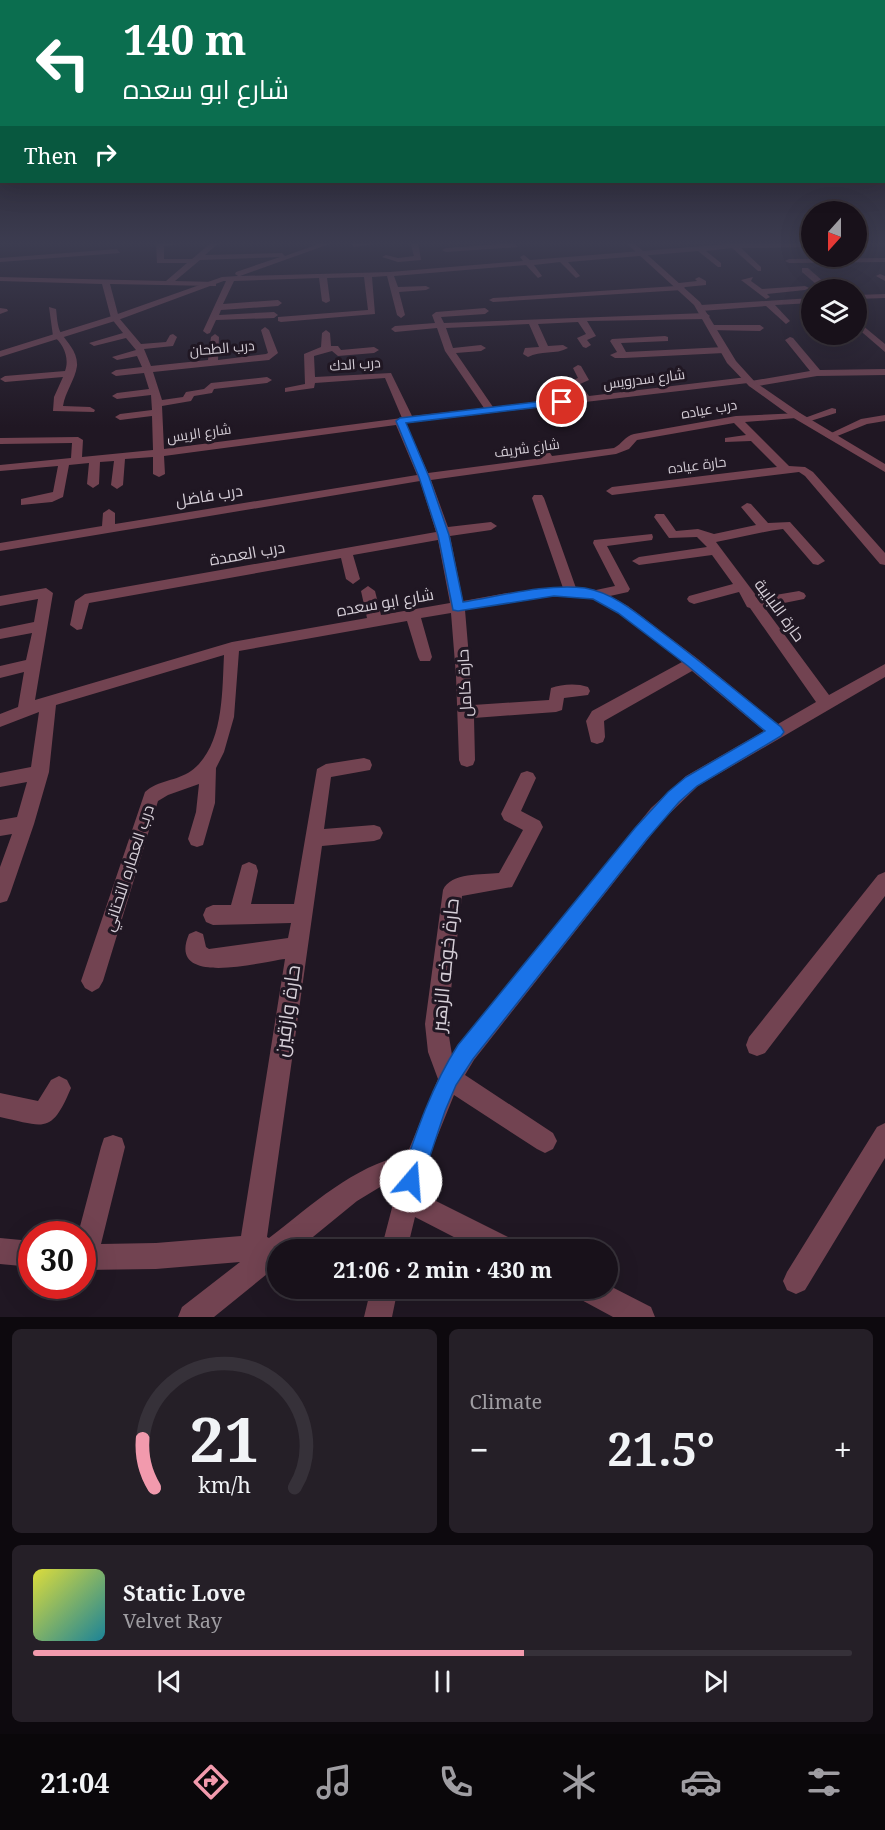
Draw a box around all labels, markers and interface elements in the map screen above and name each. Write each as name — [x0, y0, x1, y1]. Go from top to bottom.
text: 140 m — [123, 10, 247, 67]
icon: left — [24, 24, 102, 102]
text: شارع ابو سعده — [123, 70, 289, 107]
icon: right — [89, 138, 122, 171]
text: Then — [24, 140, 77, 170]
north arrow — [801, 201, 867, 267]
map controls — [801, 201, 867, 345]
button: layers — [801, 279, 867, 345]
street label: درب الطحان — [189, 335, 255, 360]
street label: درب الدك — [329, 352, 381, 375]
street label: شارع سدرويس — [602, 364, 686, 393]
pin — [536, 376, 587, 427]
icon: arrive — [545, 385, 578, 418]
street label: درب عياده — [679, 394, 738, 423]
street label: شارع الريس — [165, 419, 232, 446]
street label: شارع شريف — [493, 434, 561, 462]
street label: حارة عياده — [667, 451, 727, 478]
street label: درب فاضل — [174, 479, 244, 511]
street label: درب العمدة — [208, 536, 286, 570]
street label: حارة اللبايبة — [750, 574, 810, 646]
street label: شارع ابو سعده — [335, 583, 436, 622]
street label: حارة كامل — [451, 649, 477, 717]
street label: درب العماره التحتاني — [97, 802, 162, 935]
street label: حارة خوخه الزهير — [424, 897, 465, 1034]
street label: حارة وازقين — [267, 963, 306, 1059]
position arrow — [379, 1149, 443, 1213]
speed limit sign: 30 — [18, 1221, 96, 1299]
text: 21:06 · 2 min · 430 m — [333, 1254, 552, 1284]
text: Climate — [470, 1388, 542, 1415]
text: 21 — [189, 1395, 260, 1480]
text: 21.5° — [607, 1418, 715, 1479]
text: − — [470, 1427, 489, 1472]
text: + — [834, 1427, 852, 1472]
text: km/h — [198, 1470, 251, 1499]
text: Static Love — [123, 1577, 246, 1607]
text: Velvet Ray — [123, 1607, 222, 1634]
icon: previous — [153, 1665, 186, 1698]
icon: pause — [426, 1665, 459, 1698]
icon: next — [699, 1665, 732, 1698]
icon: directions — [190, 1761, 232, 1803]
icon: music — [313, 1761, 355, 1803]
icon: phone — [435, 1761, 477, 1803]
icon: climate — [558, 1761, 600, 1803]
icon: car — [680, 1761, 722, 1803]
icon: filters — [803, 1761, 845, 1803]
text: 21:04 — [40, 1764, 110, 1801]

